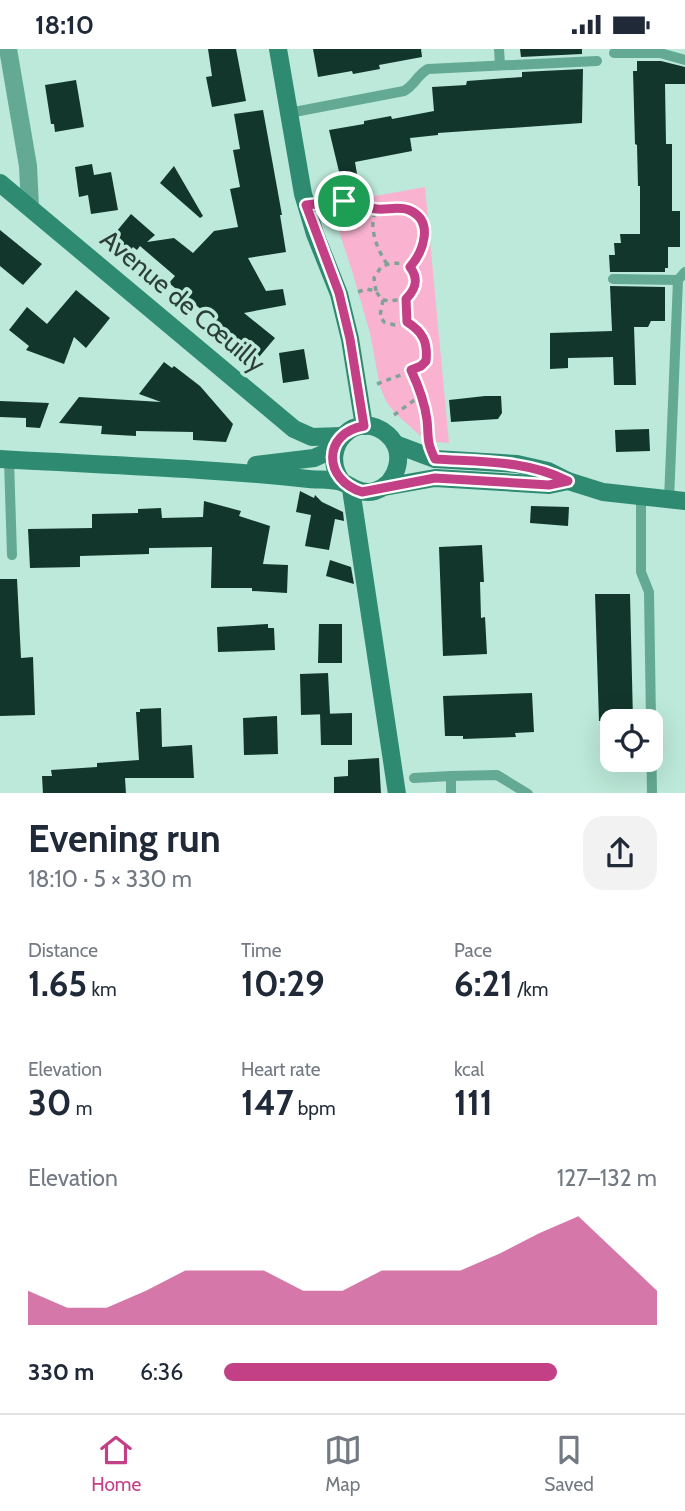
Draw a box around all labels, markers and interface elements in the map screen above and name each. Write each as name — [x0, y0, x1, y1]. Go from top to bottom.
text: 18:10 — [35, 9, 94, 41]
pin — [314, 171, 374, 231]
icon: arrive — [325, 182, 363, 220]
street label: Avenue de Cœuilly — [94, 223, 272, 379]
map controls — [600, 709, 663, 772]
button: locate — [600, 709, 663, 772]
text: Evening run — [28, 815, 221, 862]
button: share — [583, 816, 657, 890]
text: 18:10 · 5 × 330 m — [28, 865, 192, 893]
text: Distance — [28, 939, 98, 962]
text: Time — [241, 939, 281, 962]
text: Pace — [454, 939, 492, 962]
text: 1.65 — [28, 962, 87, 1005]
text: 10:29 — [241, 962, 325, 1005]
text: 6:21 — [454, 962, 513, 1005]
text: km — [87, 978, 117, 1001]
text: /km — [513, 978, 548, 1001]
text: Elevation — [28, 1058, 102, 1081]
text: Heart rate — [241, 1058, 321, 1081]
text: kcal — [454, 1058, 484, 1081]
text: 30 — [28, 1081, 72, 1124]
text: 147 — [241, 1081, 294, 1124]
text: 111 — [454, 1081, 493, 1124]
text: m — [72, 1097, 93, 1120]
text: bpm — [294, 1097, 336, 1120]
text: Elevation — [28, 1164, 118, 1192]
text: 127–132 m — [557, 1164, 657, 1192]
text: 330 m — [28, 1358, 94, 1386]
text: 6:36 — [140, 1358, 183, 1386]
tab: Home — [91, 1431, 141, 1496]
tab: Map — [324, 1431, 362, 1496]
tab: Saved — [544, 1431, 594, 1496]

